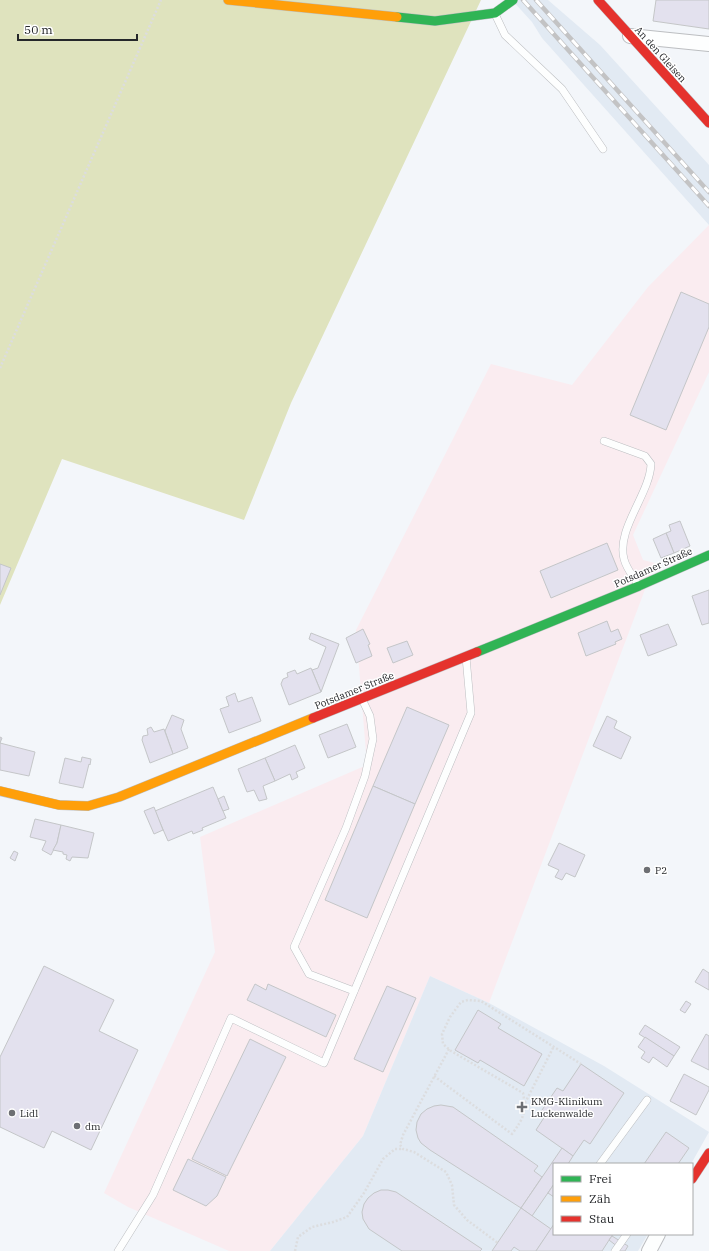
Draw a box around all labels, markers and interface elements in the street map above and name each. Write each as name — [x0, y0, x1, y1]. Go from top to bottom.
scale bar — [18, 16, 137, 42]
text: 50 m — [24, 22, 53, 37]
street label: An den Gleisen — [632, 24, 690, 86]
street label: Potsdamer Straße — [612, 544, 694, 591]
street label: Potsdamer Straße — [313, 669, 396, 712]
place label: P2 — [655, 864, 667, 877]
marker: P2 — [642, 865, 652, 875]
place label: KMG-Klinikum Luckenwalde — [531, 1095, 603, 1120]
marker: KMG-Klinikum Luckenwalde — [516, 1101, 528, 1113]
place label: Lidl — [20, 1107, 38, 1120]
marker: Lidl — [7, 1108, 17, 1118]
place label: dm — [85, 1120, 101, 1133]
marker: dm — [72, 1121, 82, 1131]
legend — [553, 1163, 693, 1235]
text: Frei — [589, 1171, 612, 1186]
text: Zäh — [589, 1191, 611, 1206]
text: Stau — [589, 1211, 615, 1226]

